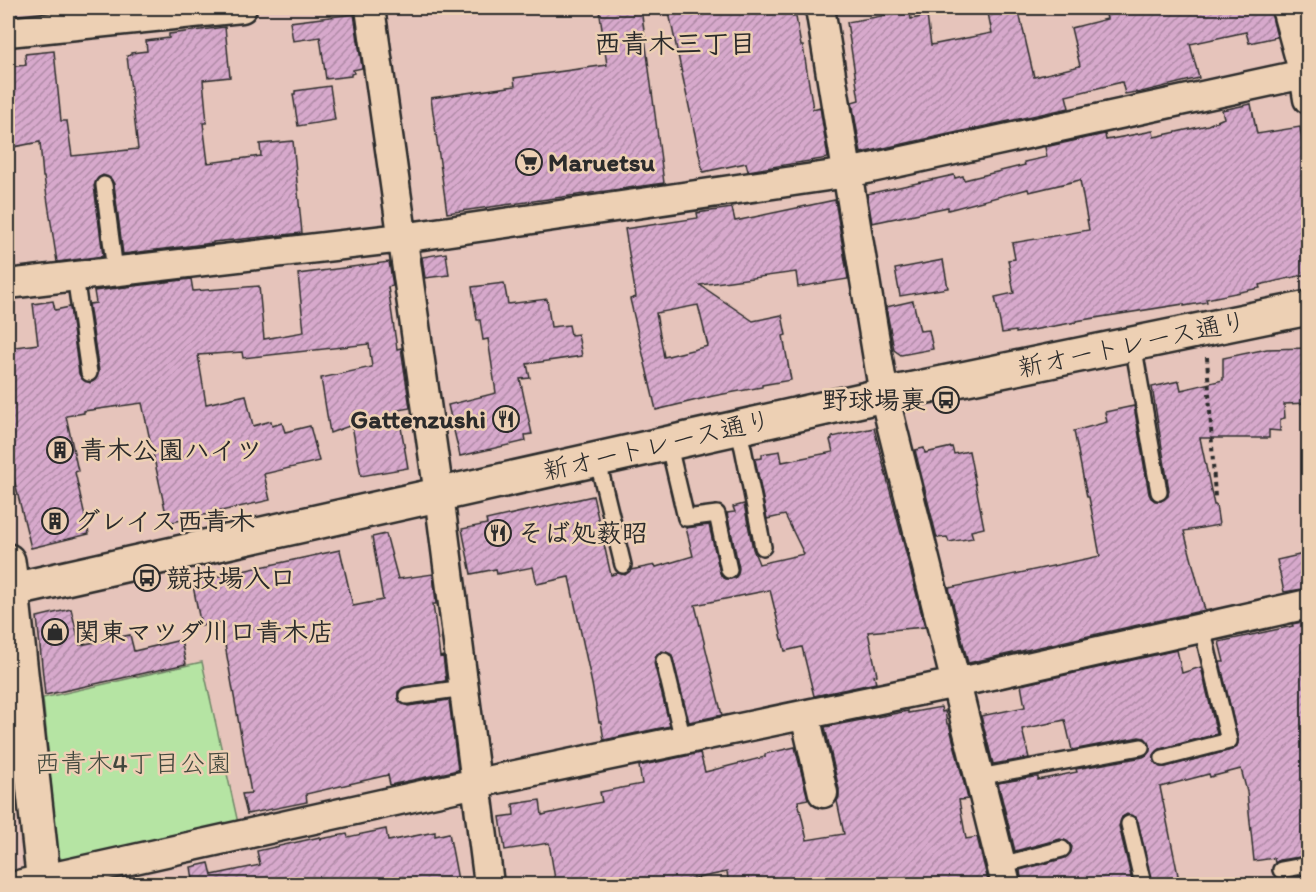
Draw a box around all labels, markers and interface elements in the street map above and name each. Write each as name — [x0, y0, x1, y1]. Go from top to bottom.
district label: 西青木三丁目 — [594, 27, 756, 60]
place label: Maruetsu — [548, 146, 655, 178]
supermarket icon: Maruetsu — [514, 147, 544, 177]
street label: 新オートレース通り — [1014, 304, 1250, 384]
place label: 野球場裏 — [822, 384, 926, 416]
bus stop icon: 野球場裏 — [931, 385, 961, 415]
place label: Gattenzushi — [350, 403, 486, 435]
street label: 新オートレース通り — [540, 403, 774, 487]
restaurant icon: Gattenzushi — [491, 404, 521, 434]
place label: 青木公園ハイツ — [80, 434, 262, 466]
building icon: 青木公園ハイツ — [45, 435, 75, 465]
place label: グレイス西青木 — [74, 505, 255, 537]
building icon: グレイス西青木 — [40, 506, 70, 536]
place label: そば処薮昭 — [518, 517, 648, 549]
restaurant icon: そば処薮昭 — [483, 518, 513, 548]
place label: 競技場入口 — [166, 562, 296, 594]
bus stop icon: 競技場入口 — [132, 563, 162, 593]
place label: 関東マツダ川口青木店 — [74, 616, 334, 648]
shop icon: 関東マツダ川口青木店 — [40, 617, 70, 647]
park label: 西青木4丁目公園 — [34, 747, 232, 779]

